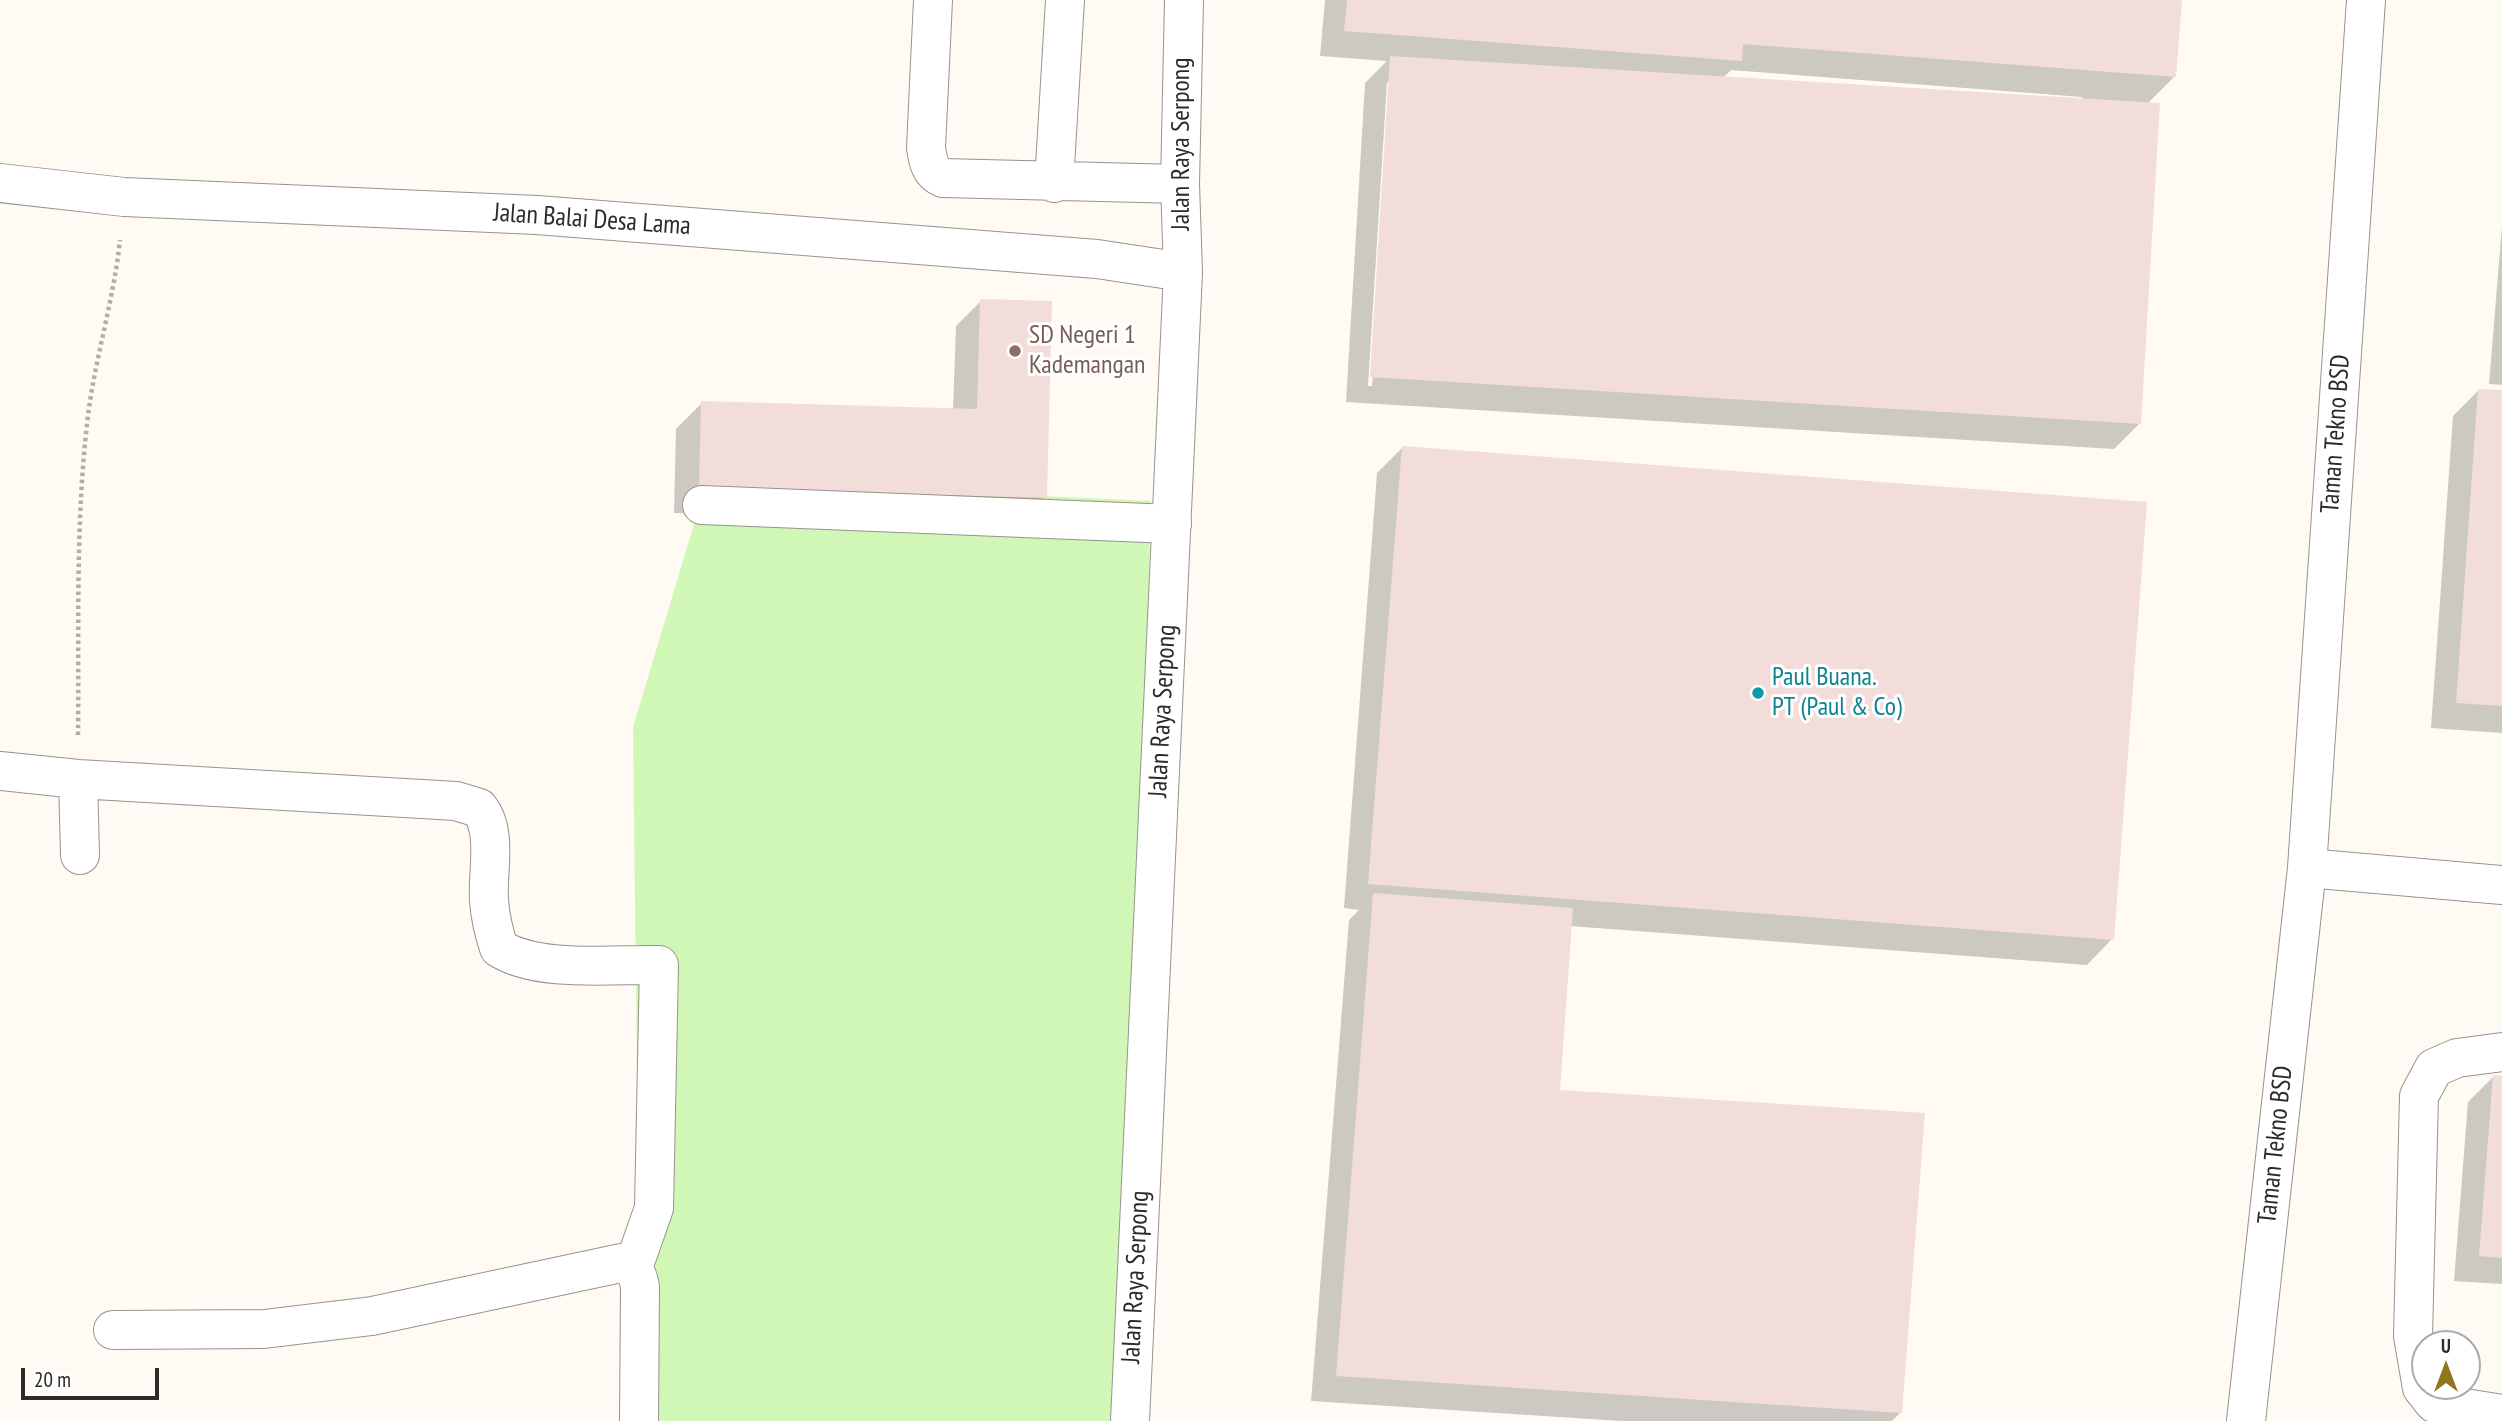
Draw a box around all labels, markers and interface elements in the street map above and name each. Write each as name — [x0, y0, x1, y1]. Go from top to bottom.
street label: Jalan Raya Serpong — [1166, 58, 1198, 230]
street label: Jalan Balai Desa Lama — [492, 198, 692, 242]
place label: SD Negeri 1 Kademangan — [1029, 320, 1145, 382]
marker: SD Negeri 1 Kademangan — [1007, 343, 1023, 359]
street label: Taman Tekno BSD — [2315, 354, 2357, 514]
street label: Jalan Raya Serpong — [1143, 624, 1183, 798]
place label: Paul Buana. PT (Paul & Co) — [1772, 662, 1902, 724]
marker: Paul Buana. PT (Paul & Co) — [1750, 685, 1766, 701]
street label: Taman Tekno BSD — [2252, 1064, 2300, 1226]
street label: Jalan Raya Serpong — [1116, 1190, 1156, 1364]
north arrow — [2411, 1330, 2481, 1400]
text: U — [2441, 1334, 2451, 1358]
scale bar — [24, 1354, 163, 1398]
text: 20 m — [34, 1366, 71, 1393]

